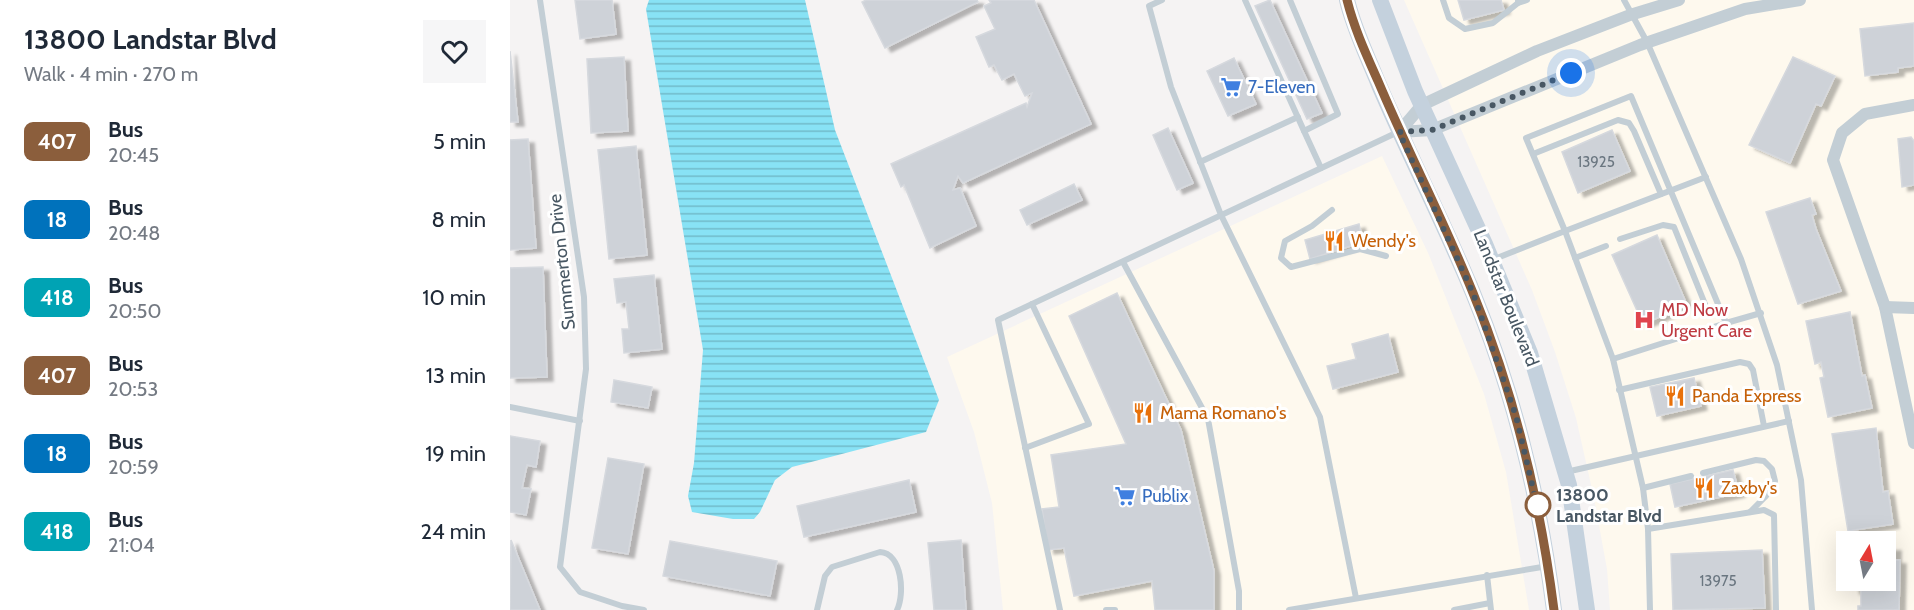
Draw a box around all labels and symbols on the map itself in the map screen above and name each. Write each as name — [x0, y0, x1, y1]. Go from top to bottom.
your location — [1556, 58, 1586, 88]
supermarket icon: 7-Eleven — [1219, 75, 1243, 99]
place label: 7-Eleven — [1248, 76, 1316, 98]
house number: 13925 — [1577, 153, 1615, 171]
street label: Summerton Drive — [544, 193, 580, 331]
street label: Landstar Boulevard — [1468, 226, 1544, 370]
restaurant icon: Wendy's — [1322, 229, 1346, 253]
place label: Wendy's — [1351, 230, 1416, 252]
place label: MD Now Urgent Care — [1661, 299, 1752, 342]
hospital icon: MD Now Urgent Care — [1632, 308, 1656, 332]
restaurant icon: Panda Express — [1663, 384, 1687, 408]
place label: Panda Express — [1692, 385, 1802, 407]
restaurant icon: Mama Romano's — [1131, 401, 1155, 425]
place label: Mama Romano's — [1160, 402, 1286, 424]
restaurant icon: Zaxby's — [1692, 476, 1716, 500]
place label: Zaxby's — [1721, 477, 1777, 499]
supermarket icon: Publix — [1113, 484, 1137, 508]
place label: 13800 Landstar Blvd — [1556, 484, 1662, 527]
place label: Publix — [1142, 485, 1189, 507]
marker: 13800 Landstar Blvd — [1525, 492, 1551, 518]
north arrow — [1836, 531, 1896, 591]
house number: 13975 — [1699, 572, 1737, 590]

